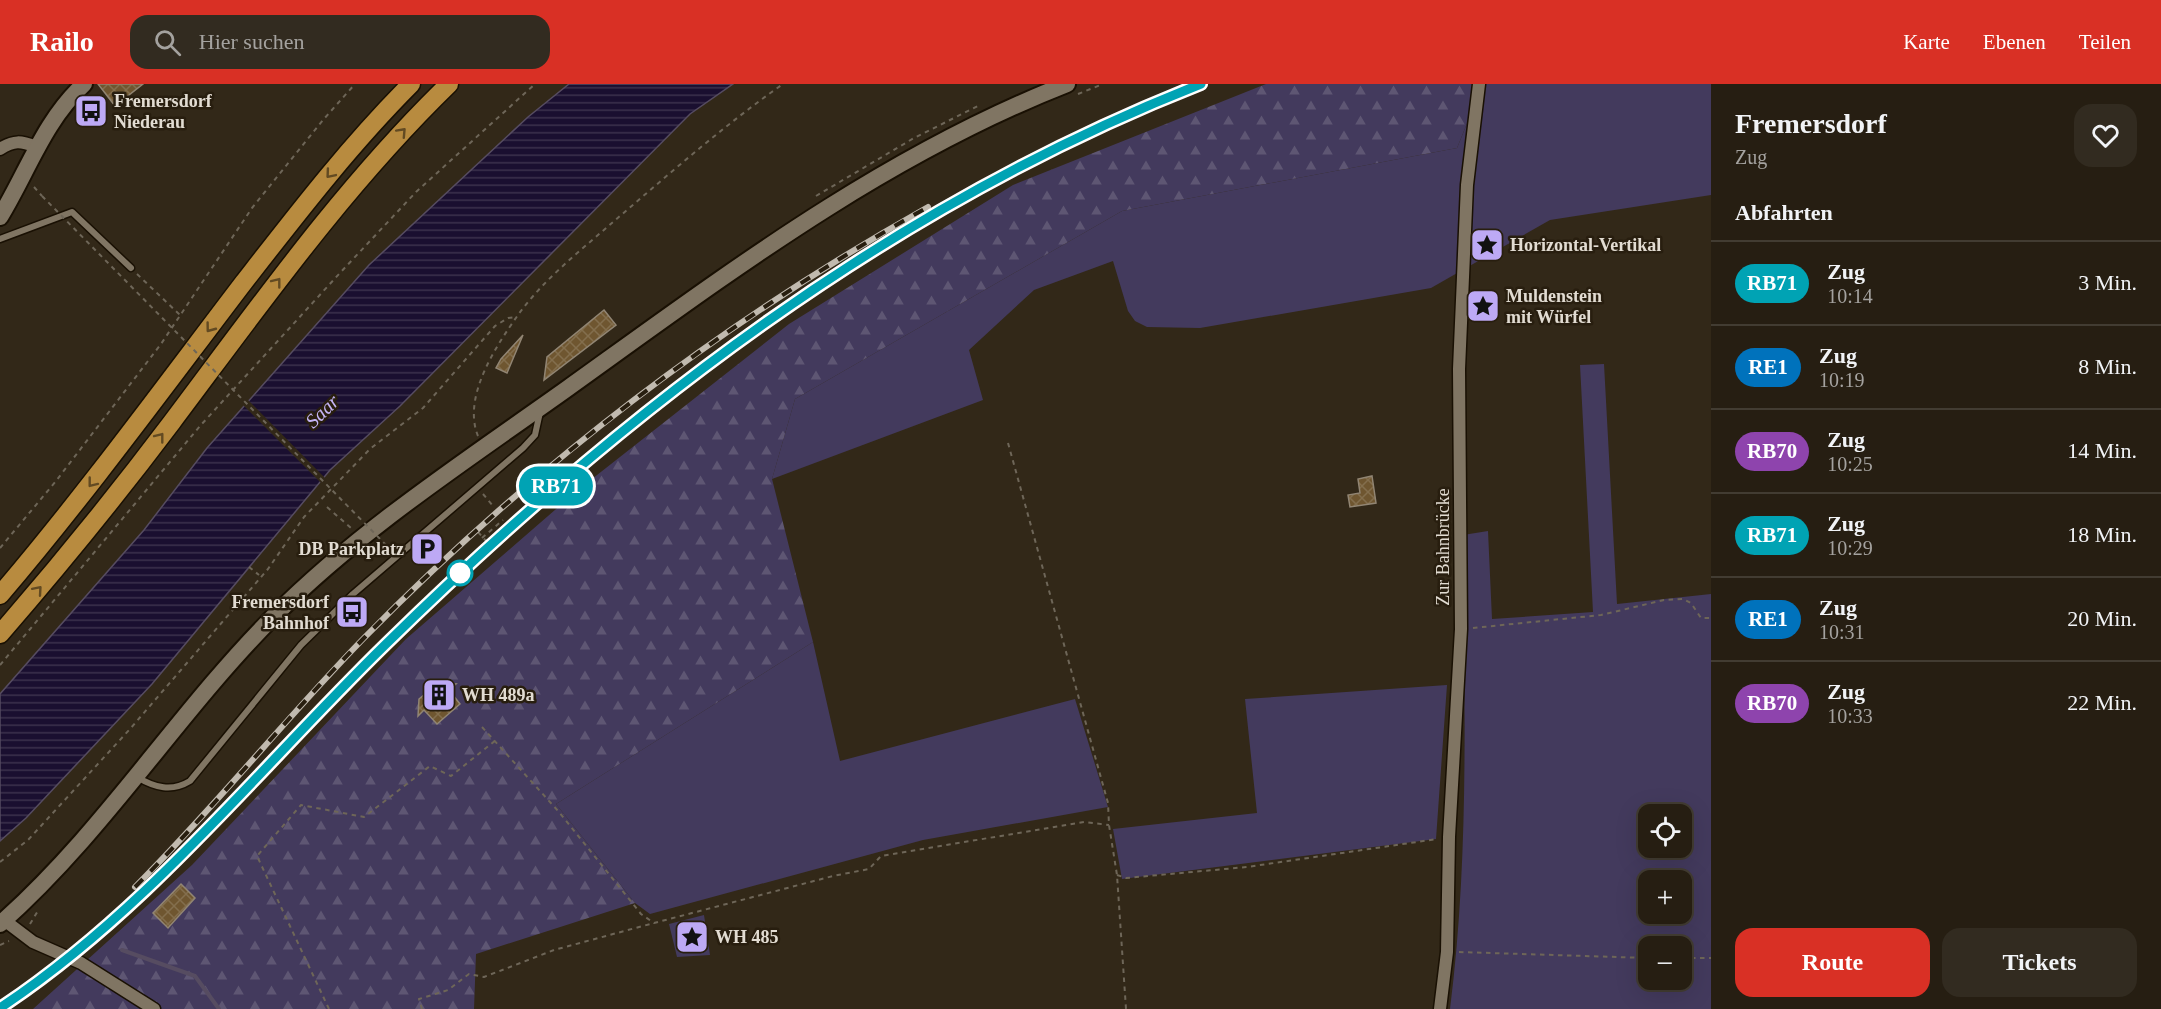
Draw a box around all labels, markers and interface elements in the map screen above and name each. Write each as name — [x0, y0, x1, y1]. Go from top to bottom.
search box — [130, 15, 550, 69]
text: Railo — [30, 26, 94, 57]
icon: search — [151, 26, 184, 59]
text: Hier suchen — [199, 29, 304, 54]
text: Karte — [1903, 30, 1950, 54]
text: Ebenen — [1983, 30, 2046, 54]
text: Teilen — [2079, 30, 2131, 54]
place label: Fremersdorf Niederau — [114, 91, 213, 132]
bus stop icon: Fremersdorf Niederau — [73, 93, 109, 129]
button: heart — [2074, 104, 2137, 167]
text: Fremersdorf — [1735, 108, 1887, 139]
one-way arrow — [395, 128, 406, 139]
text: Zug — [1735, 146, 1767, 168]
one-way arrow — [326, 167, 337, 178]
text: Abfahrten — [1735, 200, 1833, 225]
place icon: Horizontal-Vertikal — [1469, 227, 1505, 263]
place label: Horizontal-Vertikal — [1510, 235, 1661, 255]
text: Zug — [1827, 259, 1865, 284]
text: 3 Min. — [2078, 270, 2137, 295]
text: RB71 — [1747, 271, 1797, 295]
one-way arrow — [270, 277, 281, 288]
text: 10:14 — [1827, 285, 1873, 307]
place label: Muldenstein mit Würfel — [1506, 286, 1602, 327]
place icon: Muldenstein mit Würfel — [1465, 288, 1501, 324]
one-way arrow — [206, 321, 217, 332]
text: Zug — [1819, 343, 1857, 368]
text: 8 Min. — [2078, 354, 2137, 379]
text: RE1 — [1748, 355, 1788, 379]
text: 10:19 — [1819, 369, 1865, 391]
water label: Saar — [301, 390, 343, 432]
text: Zug — [1827, 427, 1865, 452]
one-way arrow — [152, 433, 163, 444]
text: 14 Min. — [2067, 438, 2137, 463]
text: RB70 — [1747, 439, 1797, 463]
text: 10:25 — [1827, 453, 1873, 475]
line badge: RB71 — [514, 466, 598, 506]
text: RB71 — [531, 474, 581, 498]
one-way arrow — [88, 476, 99, 487]
street label: Zur Bahnbrücke — [1433, 488, 1453, 606]
text: Zug — [1827, 511, 1865, 536]
text: 18 Min. — [2067, 522, 2137, 547]
text: RB71 — [1747, 523, 1797, 547]
parking icon: DB Parkplatz — [409, 531, 445, 567]
text: 10:29 — [1827, 537, 1873, 559]
place label: DB Parkplatz — [299, 539, 404, 559]
unlabelled marker — [447, 560, 473, 586]
one-way arrow — [31, 586, 42, 597]
place label: Fremersdorf Bahnhof — [231, 592, 330, 633]
bus stop icon: Fremersdorf Bahnhof — [334, 594, 370, 630]
text: Zug — [1819, 595, 1857, 620]
text: 20 Min. — [2067, 606, 2137, 631]
text: RE1 — [1748, 607, 1788, 631]
text: 10:31 — [1819, 621, 1865, 643]
building icon: WH 489a — [421, 677, 457, 713]
text: Zug — [1827, 679, 1865, 704]
place label: WH 489a — [462, 685, 535, 705]
text: 22 Min. — [2067, 690, 2137, 715]
text: RB70 — [1747, 691, 1797, 715]
text: 10:33 — [1827, 705, 1873, 727]
map controls — [1638, 804, 1692, 990]
button: locate — [1638, 804, 1692, 858]
button: + — [1638, 870, 1692, 924]
place icon: WH 485 — [674, 919, 710, 955]
place label: WH 485 — [715, 927, 779, 947]
button: Route — [1735, 928, 1930, 997]
button: Tickets — [1942, 928, 2137, 997]
button: − — [1638, 936, 1692, 990]

